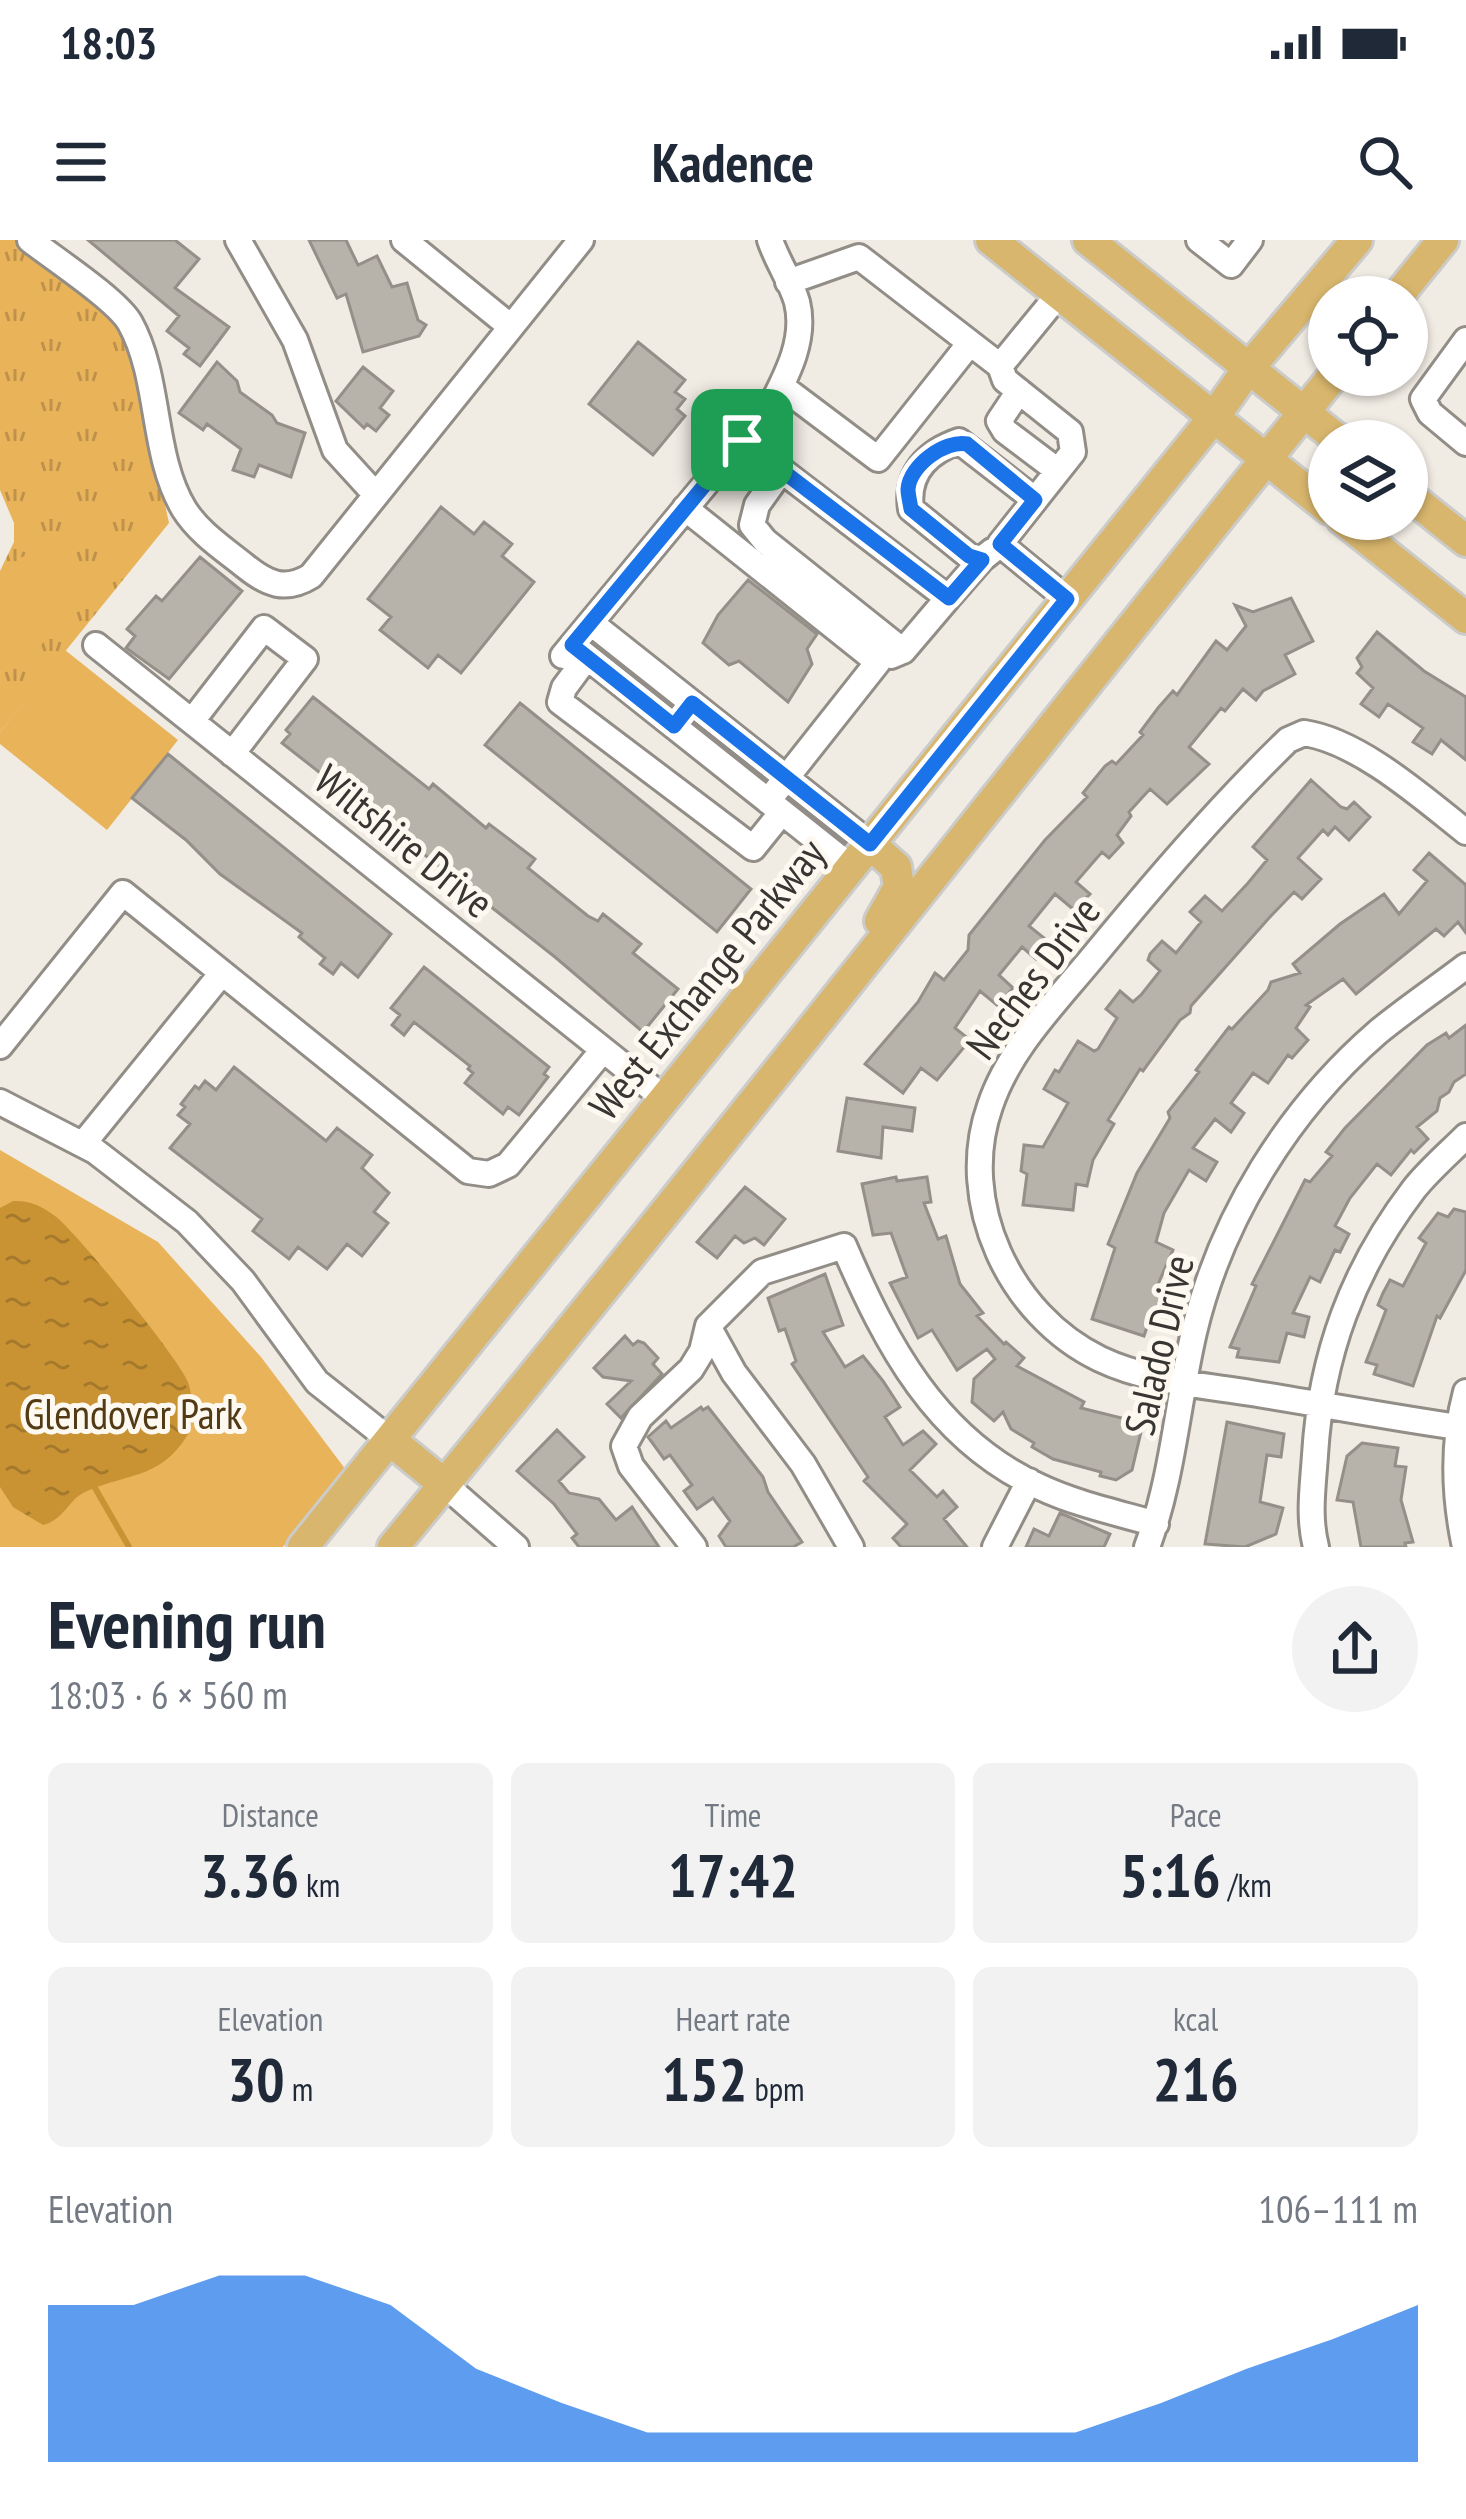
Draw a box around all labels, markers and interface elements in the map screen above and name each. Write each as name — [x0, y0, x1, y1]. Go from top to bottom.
text: 18:03 — [60, 13, 157, 71]
text: Kadence — [652, 127, 814, 197]
icon: menu — [48, 129, 114, 195]
icon: search — [1352, 129, 1418, 195]
map controls — [1308, 276, 1428, 540]
button: locate — [1308, 276, 1428, 396]
pin — [691, 389, 793, 491]
icon: arrive — [709, 407, 775, 473]
button: layers — [1308, 420, 1428, 540]
street label: Wiltshire Drive — [304, 752, 505, 929]
street label: West Exchange Parkway — [576, 827, 837, 1130]
street label: Neches Drive — [954, 885, 1112, 1070]
street label: Salado Drive — [1111, 1250, 1206, 1440]
park label: Glendover Park — [24, 1386, 242, 1441]
text: Evening run — [48, 1581, 326, 1666]
button: share — [1292, 1586, 1418, 1712]
text: 18:03 · 6 × 560 m — [48, 1669, 288, 1720]
text: Distance — [222, 1793, 319, 1836]
text: Time — [704, 1793, 762, 1836]
text: Pace — [1170, 1793, 1222, 1836]
text: 3.36 — [200, 1836, 299, 1914]
text: 17:42 — [668, 1836, 798, 1914]
text: 5:16 — [1120, 1836, 1221, 1914]
text: km — [299, 1863, 340, 1906]
text: /km — [1221, 1863, 1272, 1906]
text: Elevation — [217, 1997, 323, 2040]
text: Heart rate — [675, 1997, 791, 2040]
text: kcal — [1173, 1997, 1218, 2040]
text: 30 — [227, 2040, 285, 2118]
text: 152 — [661, 2040, 747, 2118]
text: 216 — [1153, 2040, 1239, 2118]
text: m — [285, 2067, 313, 2110]
text: bpm — [747, 2067, 805, 2110]
text: Elevation — [48, 2183, 173, 2234]
text: 106–111 m — [1258, 2183, 1418, 2234]

